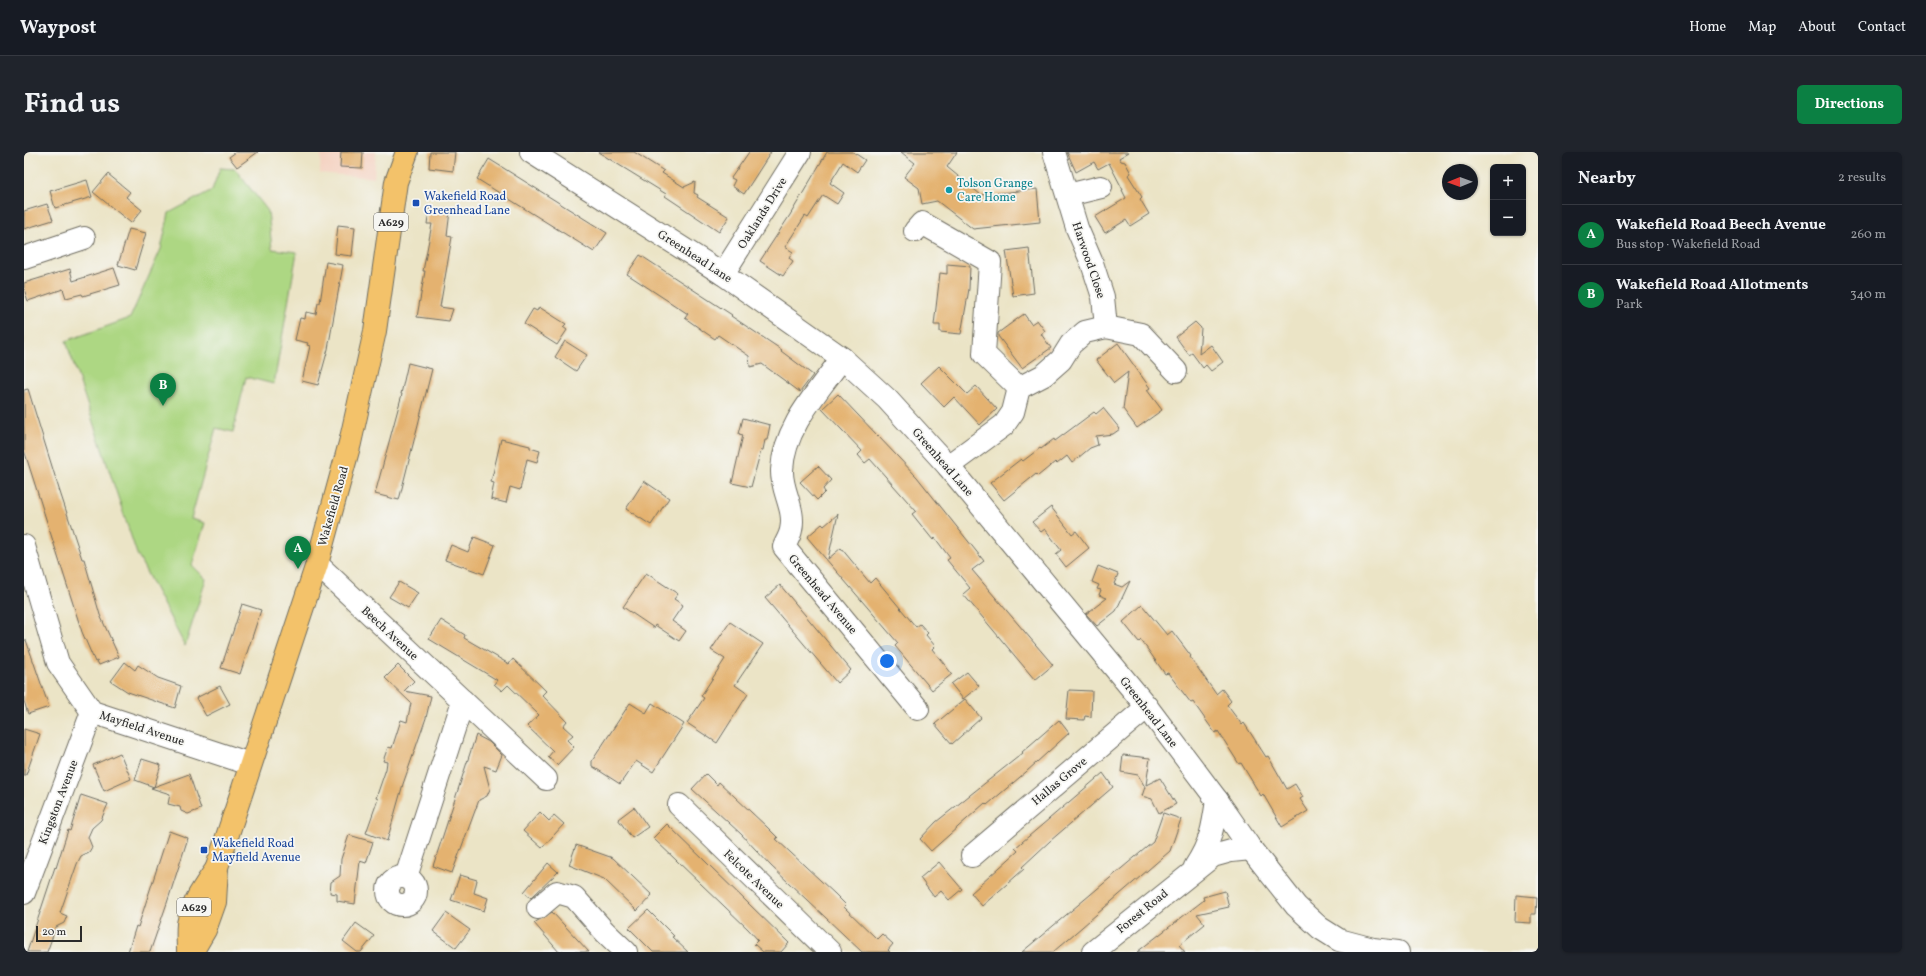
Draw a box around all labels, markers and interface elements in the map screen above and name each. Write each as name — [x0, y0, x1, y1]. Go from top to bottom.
text: Waypost — [20, 15, 96, 41]
text: Home — [1689, 18, 1726, 37]
text: Map — [1748, 18, 1776, 37]
text: About — [1798, 18, 1836, 37]
text: Contact — [1858, 18, 1906, 37]
text: Find us — [24, 85, 120, 124]
button: Directions — [1797, 85, 1902, 124]
north arrow — [1442, 164, 1478, 200]
map controls — [1490, 164, 1526, 236]
button: + — [1490, 164, 1526, 200]
text: Nearby — [1578, 167, 1636, 190]
text: 2 results — [1838, 169, 1886, 187]
street label: Oaklands Drive — [734, 174, 791, 252]
place label: Tolson Grange Care Home — [957, 176, 1033, 206]
marker: Tolson Grange Care Home — [944, 185, 954, 195]
place label: Wakefield Road Greenhead Lane — [424, 189, 510, 219]
marker: Wakefield Road Greenhead Lane — [411, 198, 421, 208]
button: − — [1490, 200, 1526, 236]
road number: A629 — [374, 213, 408, 231]
text: Wakefield Road Beech Avenue — [1616, 215, 1826, 236]
street label: Harwood Close — [1068, 220, 1109, 301]
text: A — [1586, 226, 1596, 244]
text: 260 m — [1851, 226, 1886, 244]
street label: Greenhead Lane — [654, 227, 735, 287]
text: Bus stop · Wakefield Road — [1616, 236, 1760, 254]
text: Wakefield Road Allotments — [1616, 275, 1808, 296]
text: B — [1587, 286, 1595, 304]
text: 340 m — [1850, 286, 1886, 304]
text: Park — [1616, 296, 1643, 314]
pin: B — [150, 373, 176, 406]
street label: Greenhead Lane — [908, 425, 977, 501]
street label: Wakefield Road — [315, 464, 353, 548]
pin: A — [285, 536, 311, 569]
street label: Greenhead Avenue — [784, 551, 861, 638]
street label: Beech Avenue — [357, 603, 422, 665]
your location — [877, 651, 897, 671]
street label: Greenhead Lane — [1115, 674, 1181, 752]
street label: Mayfield Avenue — [97, 708, 187, 750]
street label: Hallas Grove — [1029, 754, 1091, 810]
street label: Kingston Avenue — [35, 757, 83, 847]
place label: Wakefield Road Mayfield Avenue — [212, 836, 301, 866]
marker: Wakefield Road Mayfield Avenue — [199, 845, 209, 855]
street label: Felcote Avenue — [719, 847, 787, 913]
street label: Forest Road — [1113, 886, 1172, 938]
road number: A629 — [177, 898, 211, 916]
scale bar — [36, 924, 82, 943]
text: 20 m — [42, 925, 66, 940]

